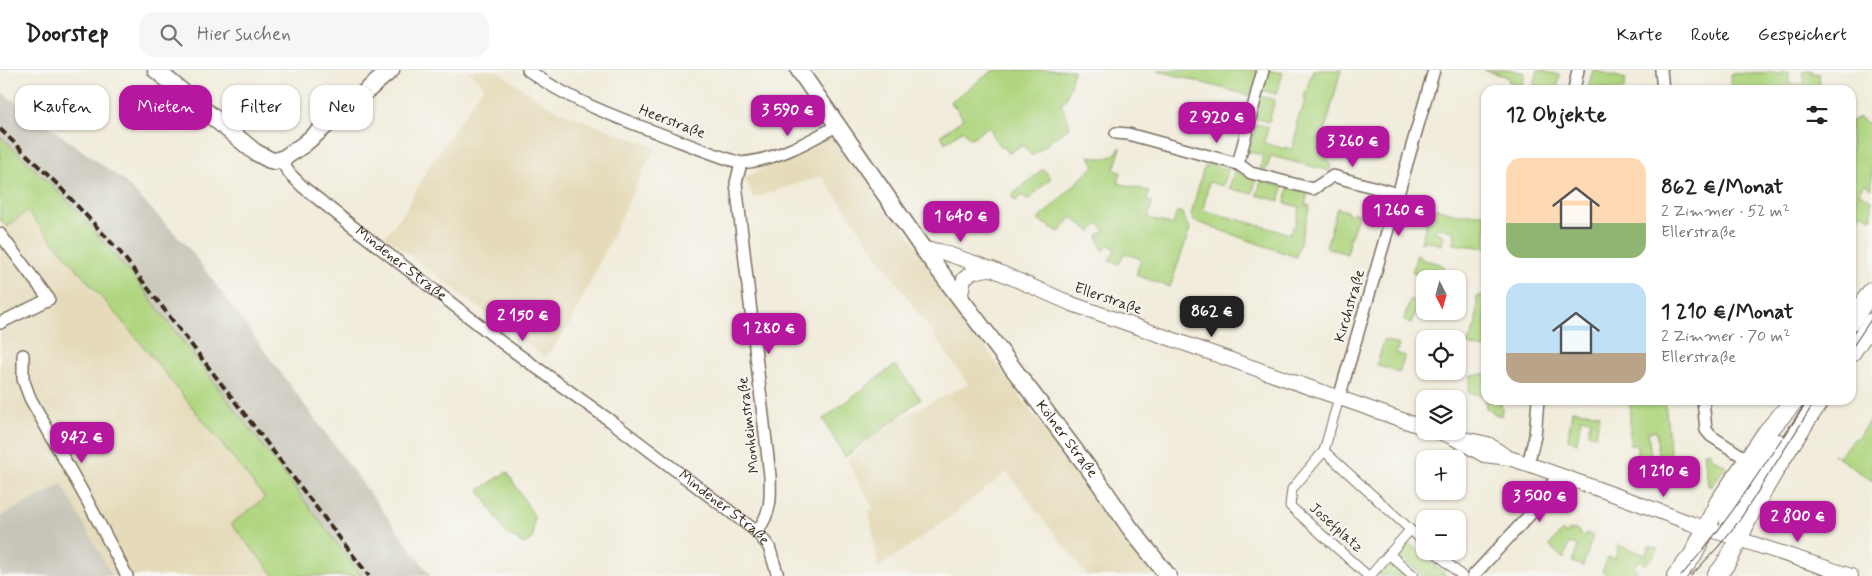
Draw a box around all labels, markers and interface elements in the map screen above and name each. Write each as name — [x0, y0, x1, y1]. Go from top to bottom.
search box — [139, 12, 489, 57]
text: Doorstep — [25, 19, 109, 50]
icon: search — [157, 21, 185, 49]
text: Hier suchen — [197, 22, 291, 47]
text: Karte — [1617, 23, 1663, 47]
text: Route — [1691, 23, 1730, 47]
text: Gespeichert — [1758, 23, 1847, 47]
chip: Kaufen — [15, 85, 109, 130]
chip: Mieten — [119, 85, 212, 130]
chip: Filter — [222, 85, 300, 130]
chip: Neu — [310, 85, 373, 130]
pin: 3 590 € — [742, 94, 834, 137]
street label: Heerstraße — [636, 100, 708, 144]
text: 3 590 € — [762, 100, 814, 121]
text: 12 Objekte — [1506, 101, 1607, 129]
icon: filters — [1803, 101, 1831, 129]
pin: 2 920 € — [1171, 102, 1263, 144]
text: 2 920 € — [1189, 107, 1245, 128]
pin: 3 260 € — [1307, 126, 1399, 168]
text: 3 260 € — [1327, 131, 1379, 152]
text: 862 €/Monat — [1661, 173, 1784, 201]
icon: home — [1546, 178, 1606, 238]
pin: 1 260 € — [1353, 194, 1445, 237]
pin: 1 640 € — [915, 200, 1007, 243]
text: 1 260 € — [1373, 200, 1425, 221]
text: 2 Zimmer · 52 m² — [1661, 201, 1790, 222]
text: 1 640 € — [934, 206, 988, 227]
street label: Mindener Straße — [351, 222, 451, 306]
text: Ellerstraße — [1661, 222, 1736, 243]
street label: Kirchstraße — [1330, 267, 1370, 345]
north arrow — [1416, 270, 1466, 320]
map controls — [1416, 270, 1466, 560]
street label: Ellerstraße — [1071, 278, 1145, 320]
pin: 862 € — [1177, 296, 1247, 338]
text: 1 210 €/Monat — [1661, 298, 1794, 326]
pin: 2 150 € — [477, 300, 569, 342]
text: 862 € — [1191, 301, 1233, 322]
icon: home — [1546, 303, 1606, 363]
text: 2 150 € — [497, 305, 549, 326]
pin: 1 280 € — [723, 312, 815, 355]
text: 1 280 € — [743, 318, 795, 339]
text: 2 Zimmer · 70 m² — [1661, 326, 1790, 347]
button: locate — [1416, 330, 1466, 380]
text: Ellerstraße — [1661, 347, 1736, 368]
street label: Monheimstraße — [733, 376, 765, 474]
button: layers — [1416, 390, 1466, 440]
street label: Kölner Straße — [1031, 396, 1102, 482]
pin: 942 € — [47, 422, 117, 464]
text: 942 € — [61, 427, 103, 448]
button: + — [1416, 450, 1466, 500]
pin: 1 210 € — [1618, 456, 1710, 498]
text: 1 210 € — [1639, 461, 1689, 482]
street label: Mindener Straße — [674, 466, 774, 550]
pin: 3 500 € — [1494, 480, 1586, 523]
text: 3 500 € — [1513, 486, 1567, 507]
street label: Josefplatz — [1305, 498, 1367, 558]
pin: 2 800 € — [1752, 500, 1844, 543]
text: 2 800 € — [1771, 506, 1825, 527]
button: − — [1416, 510, 1466, 560]

